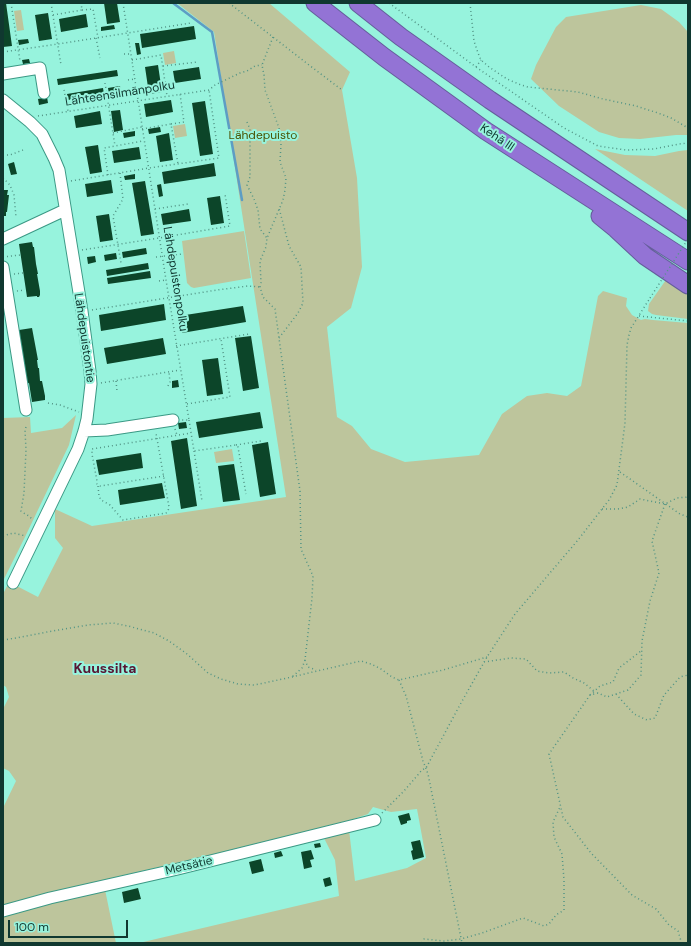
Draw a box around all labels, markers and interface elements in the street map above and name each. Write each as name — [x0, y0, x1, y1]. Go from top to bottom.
street label: Lähteensilmänpolku — [64, 78, 176, 110]
street label: Kehä III — [477, 121, 517, 155]
park label: Lähdepuisto — [229, 129, 297, 143]
street label: Lähdepuistonpolku — [160, 226, 190, 332]
street label: Lähdepuistontie — [71, 292, 97, 384]
district label: Kuussilta — [73, 661, 137, 677]
street label: Metsätie — [164, 854, 214, 878]
scale bar — [10, 912, 130, 938]
text: 100 m — [15, 919, 49, 935]

